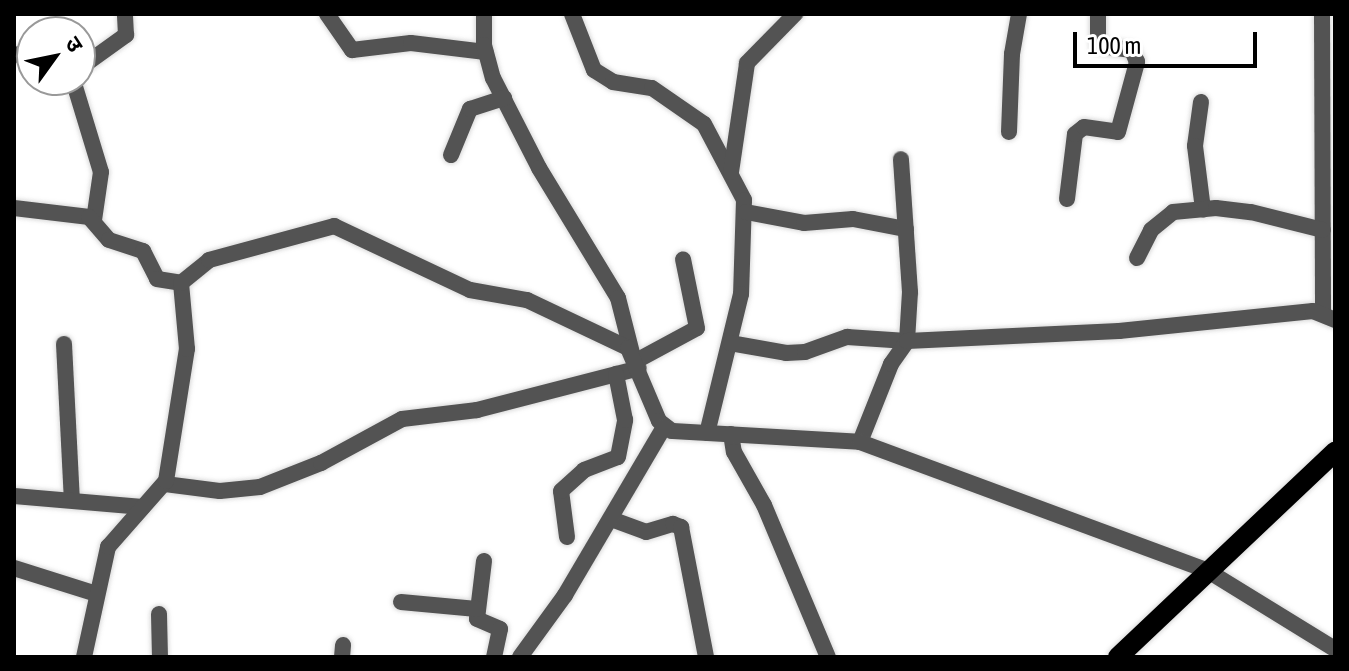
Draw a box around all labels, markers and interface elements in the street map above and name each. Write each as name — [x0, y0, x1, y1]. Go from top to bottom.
north arrow — [16, 16, 96, 96]
scale bar — [1077, 16, 1261, 66]
text: उ — [60, 32, 89, 56]
text: 100 m — [1087, 32, 1141, 59]

